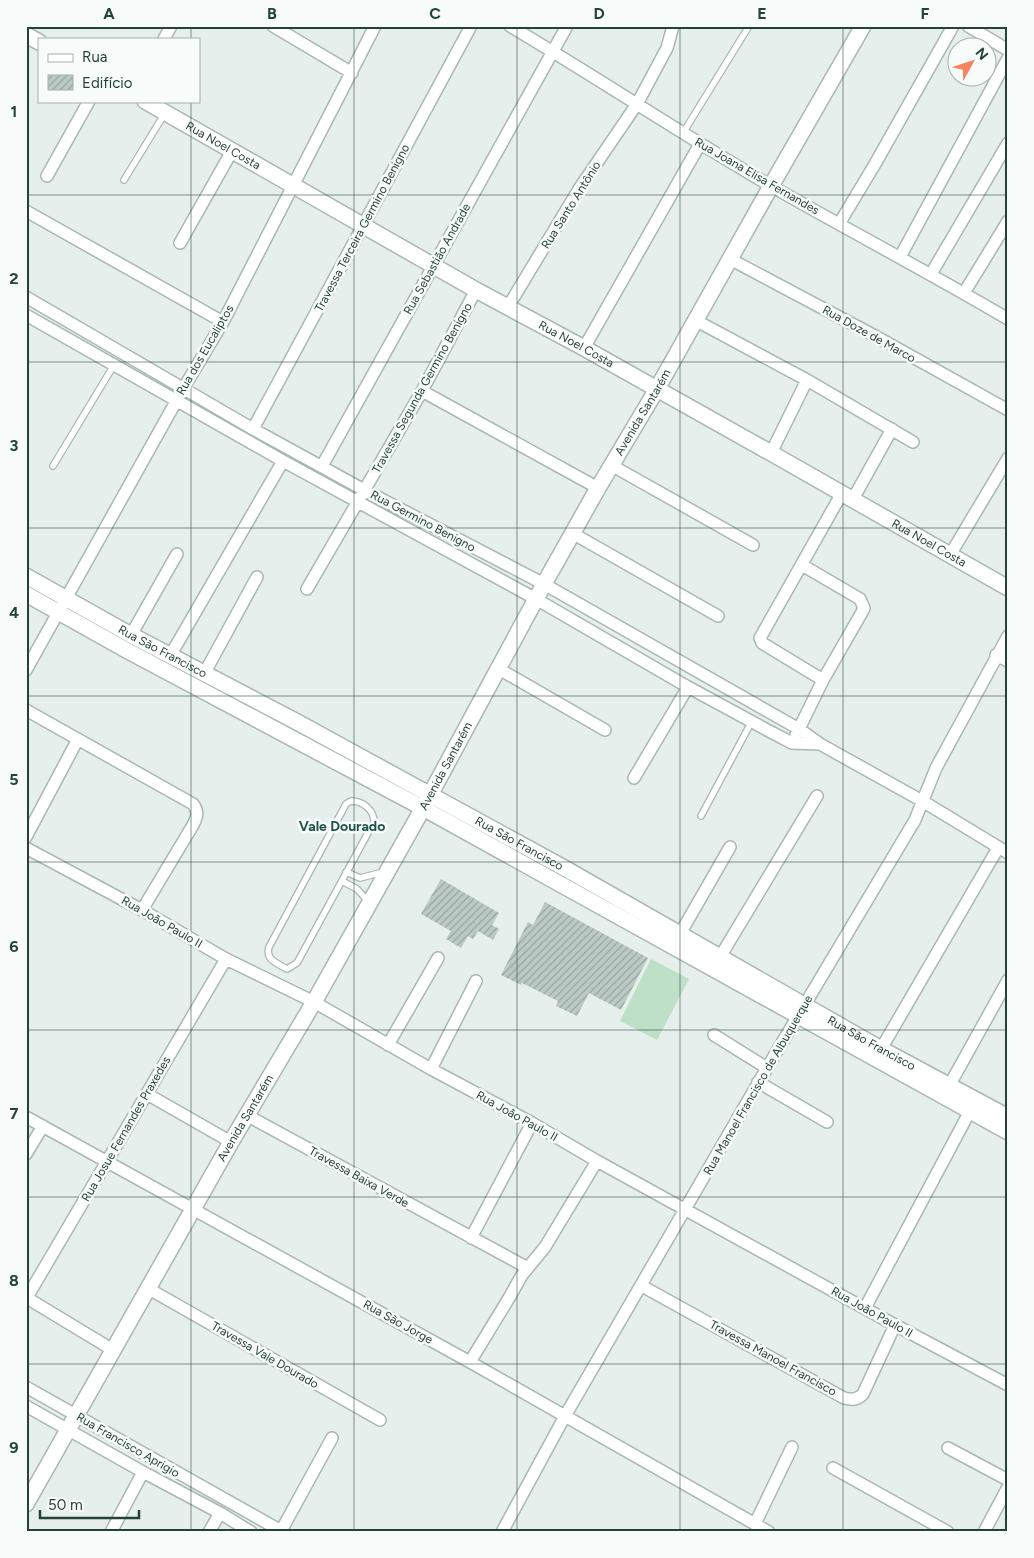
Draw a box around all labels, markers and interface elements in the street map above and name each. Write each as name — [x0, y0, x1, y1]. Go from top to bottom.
text: A — [103, 4, 115, 23]
text: B — [267, 4, 277, 23]
text: C — [429, 4, 441, 23]
text: D — [593, 4, 605, 23]
text: E — [757, 4, 767, 23]
text: F — [921, 4, 930, 23]
legend — [38, 38, 200, 102]
north arrow — [946, 38, 996, 88]
text: N — [972, 44, 992, 64]
text: Rua — [82, 48, 107, 66]
text: Edifício — [82, 74, 133, 92]
text: 1 — [11, 102, 17, 121]
street label: Rua Noel Costa — [183, 119, 263, 172]
street label: Rua Joana Elisa Fernandes — [692, 135, 822, 218]
street label: Travessa Terceira Germino Benigno — [312, 142, 412, 314]
street label: Rua Santo Antônio — [538, 159, 604, 251]
street label: Rua Sebastião Andrade — [401, 201, 474, 317]
text: 2 — [9, 269, 19, 288]
street label: Travessa Segunda Germino Benigno — [369, 300, 475, 476]
street label: Rua dos Eucaliptos — [173, 302, 237, 398]
street label: Rua Doze de Marco — [820, 303, 918, 365]
street label: Rua Noel Costa — [536, 318, 616, 370]
street label: Avenida Santarém — [612, 367, 674, 458]
text: 3 — [10, 436, 19, 455]
street label: Rua Germino Benigno — [368, 487, 478, 555]
street label: Rua Noel Costa — [889, 516, 969, 570]
text: 4 — [9, 603, 19, 622]
street label: Rua São Francisco — [116, 622, 209, 681]
street label: Avenida Santarém — [416, 720, 475, 812]
text: 5 — [9, 770, 19, 789]
street label: Rua São Francisco — [473, 814, 566, 873]
district label: Vale Dourado — [299, 818, 385, 835]
street label: Rua João Paulo II — [119, 893, 205, 951]
text: 6 — [9, 937, 19, 956]
street label: Rua Manoel Francisco de Albuquerque — [701, 992, 816, 1177]
street label: Rua São Francisco — [825, 1013, 918, 1073]
street label: Rua Josue Fernandes Praxedes — [79, 1054, 174, 1204]
street label: Avenida Santarém — [215, 1072, 276, 1164]
street label: Rua João Paulo II — [474, 1088, 560, 1144]
text: 7 — [10, 1104, 19, 1123]
street label: Travessa Baixa Verde — [307, 1144, 412, 1211]
text: 8 — [9, 1271, 19, 1290]
street label: Rua João Paulo II — [829, 1284, 915, 1340]
street label: Rua São Jorge — [361, 1297, 436, 1347]
street label: Travessa Manoel Francisco — [707, 1317, 839, 1399]
street label: Travessa Vale Dourado — [209, 1319, 321, 1391]
street label: Rua Francisco Aprigio — [74, 1410, 182, 1480]
text: 9 — [9, 1438, 19, 1457]
scale bar — [40, 1488, 139, 1520]
text: 50 m — [48, 1496, 83, 1514]

